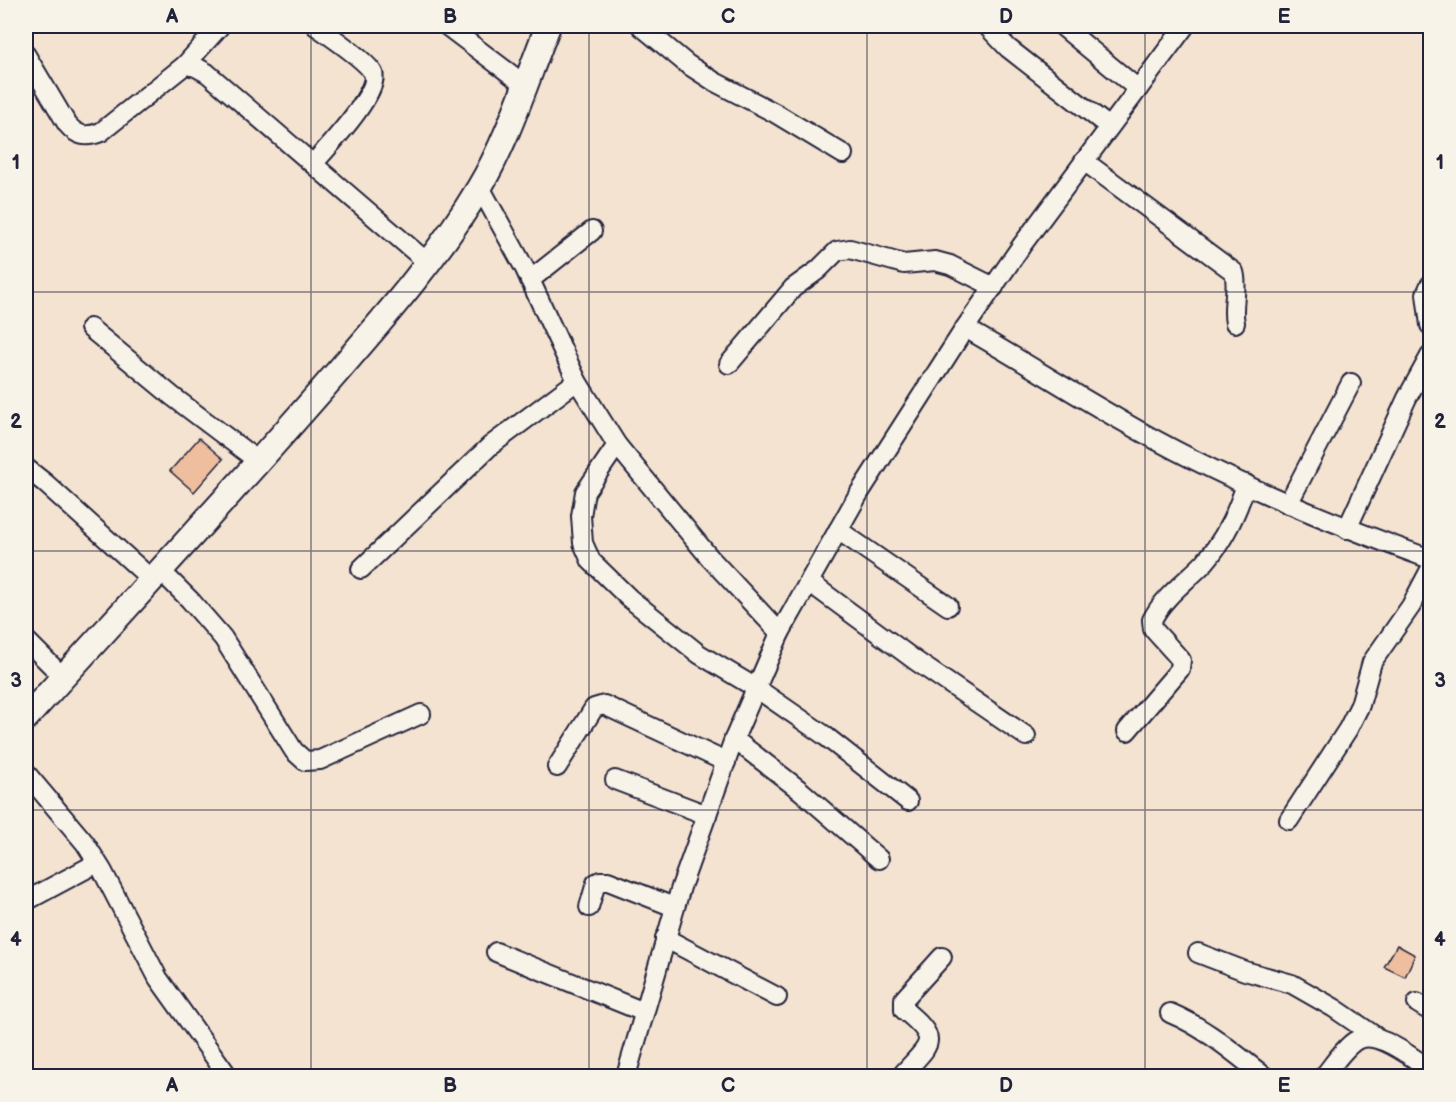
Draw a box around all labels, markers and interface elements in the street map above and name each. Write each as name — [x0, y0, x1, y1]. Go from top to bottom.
text: A — [165, 5, 179, 29]
text: B — [443, 5, 457, 29]
text: C — [721, 5, 735, 29]
text: D — [999, 5, 1013, 29]
text: E — [1278, 5, 1291, 29]
text: 1 — [12, 151, 20, 175]
text: 1 — [1436, 151, 1444, 175]
text: 2 — [10, 410, 22, 434]
text: 2 — [1434, 410, 1446, 434]
text: 3 — [10, 669, 22, 693]
text: 3 — [1434, 669, 1446, 693]
text: 4 — [10, 928, 22, 952]
text: 4 — [1434, 928, 1446, 952]
text: A — [165, 1074, 179, 1098]
text: B — [443, 1074, 457, 1098]
text: C — [721, 1074, 735, 1098]
text: D — [999, 1074, 1013, 1098]
text: E — [1278, 1074, 1291, 1098]

